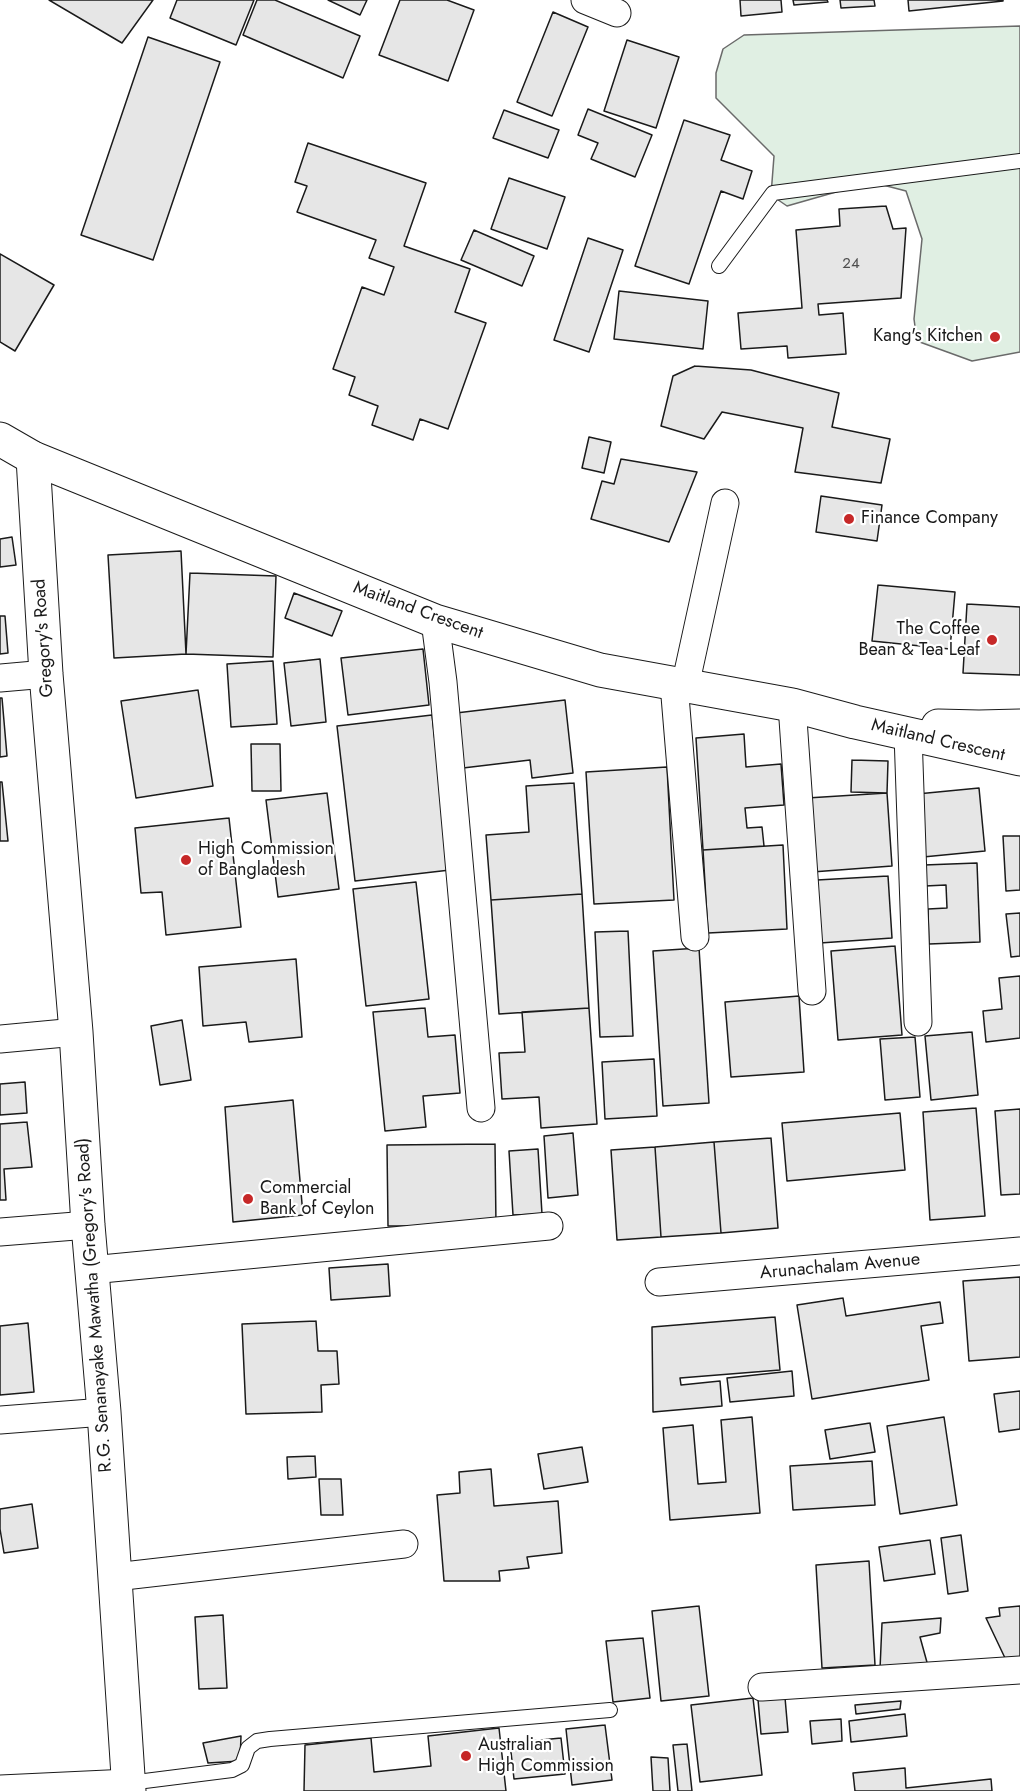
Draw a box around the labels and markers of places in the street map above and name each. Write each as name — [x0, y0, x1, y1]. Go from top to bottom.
place label: Kang's Kitchen — [873, 326, 983, 348]
marker: Kang's Kitchen — [988, 330, 1002, 344]
place label: Finance Company — [861, 508, 998, 530]
marker: Finance Company — [842, 512, 856, 526]
place label: The Coffee Bean & Tea Leaf — [859, 619, 980, 662]
marker: The Coffee Bean & Tea Leaf — [985, 633, 999, 647]
place label: High Commission of Bangladesh — [198, 839, 334, 882]
marker: High Commission of Bangladesh — [179, 853, 193, 867]
place label: Commercial Bank of Ceylon — [260, 1178, 375, 1220]
marker: Commercial Bank of Ceylon — [241, 1192, 255, 1206]
place label: Australian High Commission — [478, 1735, 614, 1778]
marker: Australian High Commission — [459, 1749, 473, 1763]

